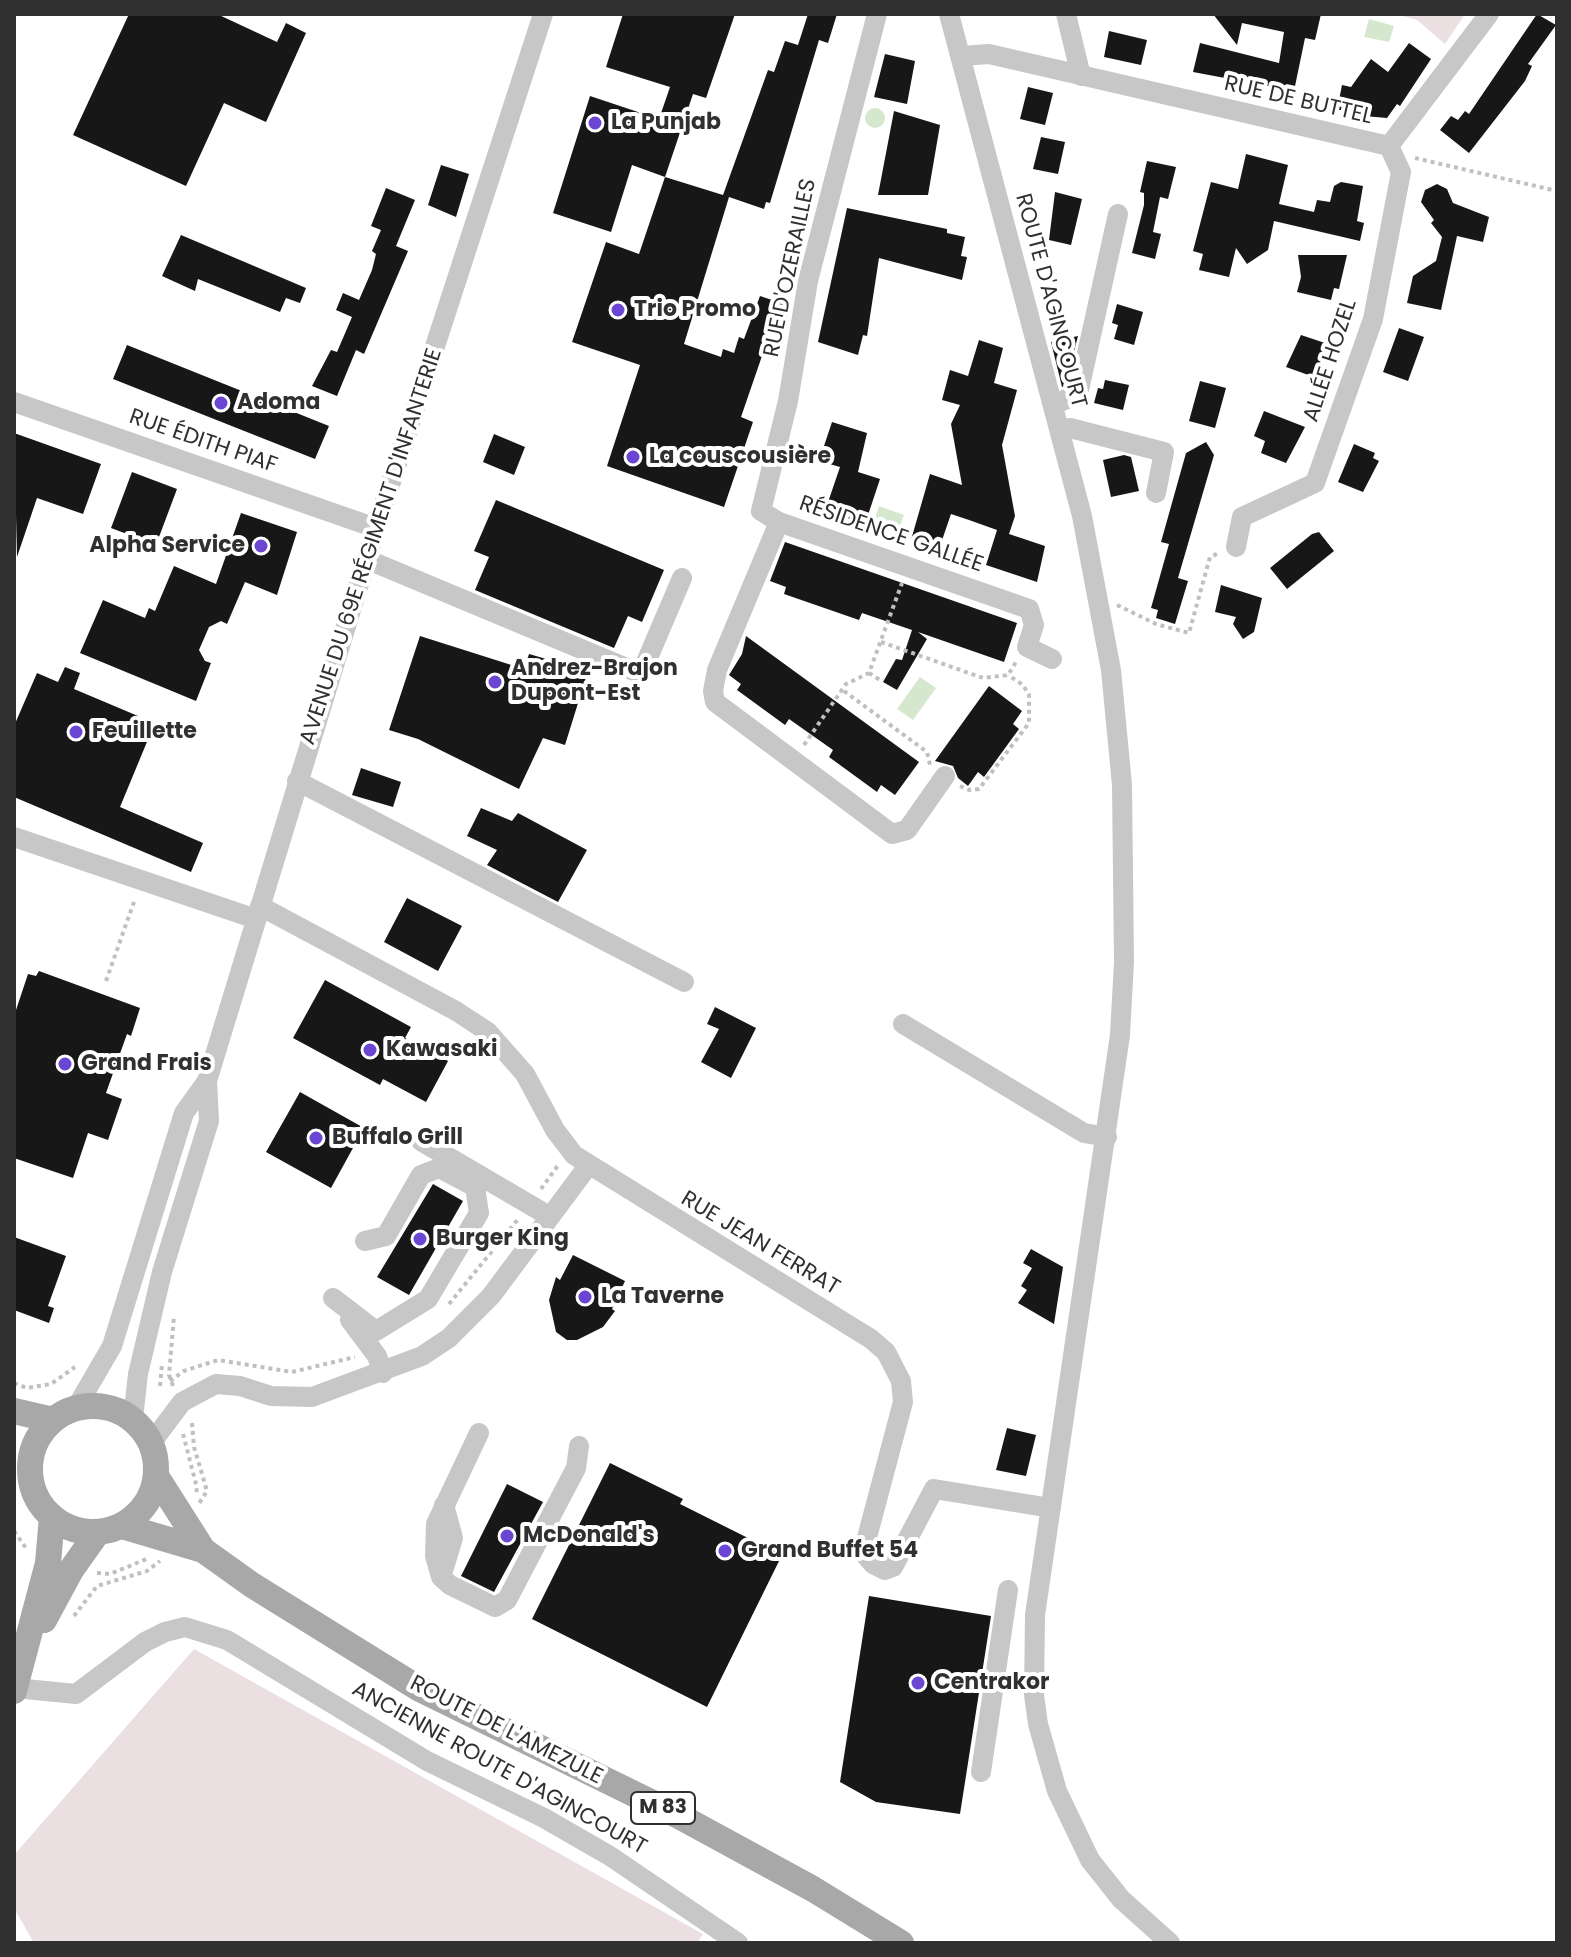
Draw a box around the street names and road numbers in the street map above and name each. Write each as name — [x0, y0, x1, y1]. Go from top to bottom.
street label: RUE DE BUTTEL — [1221, 71, 1375, 131]
street label: RUE D'OZERAILLES — [759, 176, 823, 360]
street label: ROUTE D'AGINCOURT — [1009, 191, 1091, 411]
street label: ALLÉE HOZEL — [1299, 296, 1363, 426]
street label: AVENUE DU 69E RÉGIMENT D'INFANTERIE — [295, 346, 449, 748]
street label: RUE ÉDITH PIAF — [126, 404, 280, 480]
street label: RÉSIDENCE GALLÉE — [795, 491, 987, 579]
street label: RUE JEAN FERRAT — [676, 1186, 844, 1302]
street label: ROUTE DE L'AMEZULE — [405, 1671, 607, 1791]
street label: ANCIENNE ROUTE D'AGINCOURT — [347, 1677, 651, 1861]
road number: M 83 — [631, 1792, 695, 1824]

